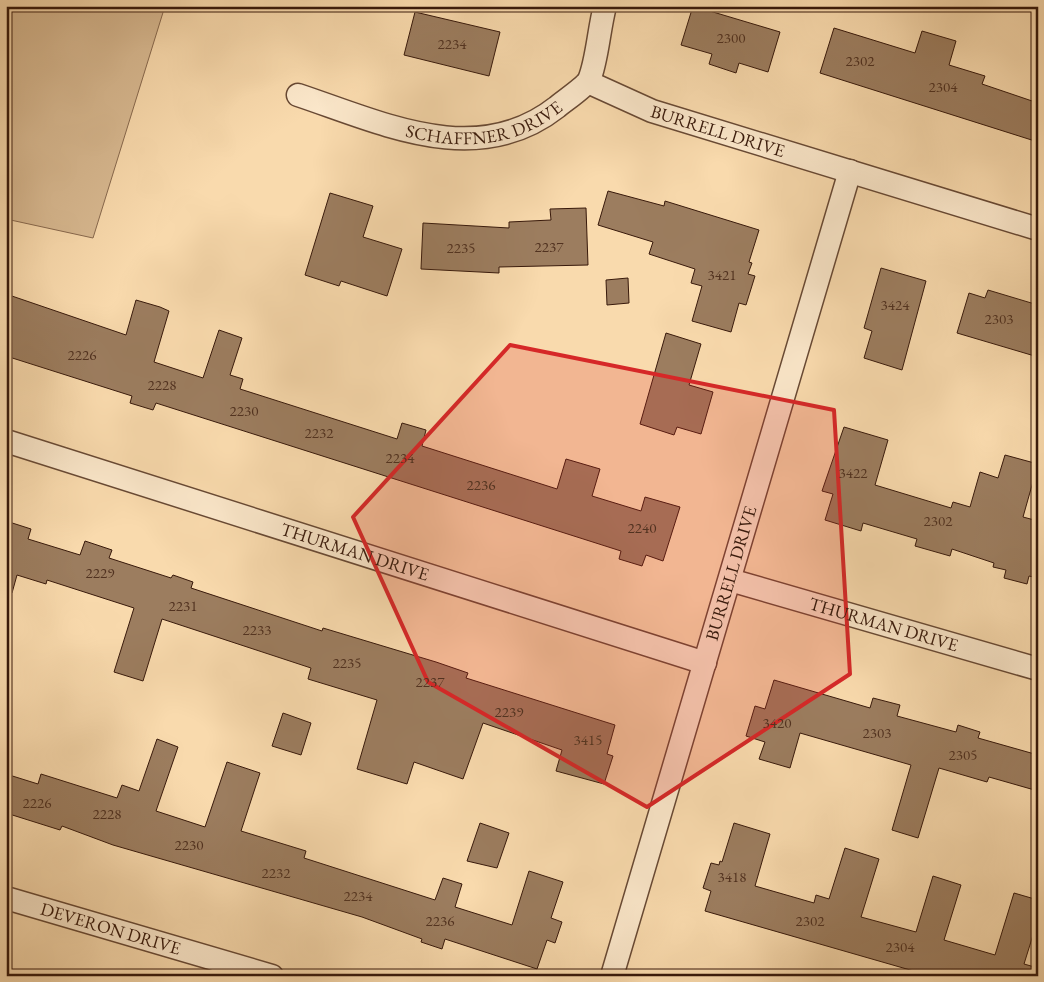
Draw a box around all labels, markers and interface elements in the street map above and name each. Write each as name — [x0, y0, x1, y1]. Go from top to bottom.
house number: 2300 — [717, 28, 745, 47]
house number: 2234 — [438, 34, 467, 53]
house number: 2302 — [846, 51, 875, 70]
house number: 2304 — [929, 77, 958, 96]
street label: SCHAFFNER DRIVE — [404, 95, 567, 149]
street label: BURRELL DRIVE — [648, 99, 788, 162]
house number: 2237 — [535, 237, 564, 256]
house number: 2235 — [447, 238, 475, 257]
house number: 3421 — [708, 265, 736, 284]
house number: 3424 — [881, 295, 910, 314]
house number: 2303 — [985, 309, 1013, 328]
house number: 2226 — [68, 345, 96, 364]
house number: 2228 — [148, 375, 176, 394]
house number: 2230 — [230, 401, 258, 420]
house number: 2232 — [305, 423, 334, 442]
house number: 2234 — [386, 448, 415, 467]
house number: 3422 — [839, 463, 868, 482]
house number: 2236 — [467, 475, 495, 494]
street label: BURRELL DRIVE — [700, 503, 761, 643]
house number: 2302 — [924, 511, 953, 530]
street label: THURMAN DRIVE — [278, 517, 432, 586]
house number: 2240 — [628, 518, 656, 537]
house number: 2229 — [86, 563, 114, 582]
street label: THURMAN DRIVE — [807, 591, 961, 656]
house number: 2231 — [169, 596, 197, 615]
house number: 2233 — [243, 620, 271, 639]
house number: 2235 — [333, 653, 361, 672]
house number: 2237 — [416, 672, 445, 691]
house number: 2239 — [495, 702, 523, 721]
house number: 3420 — [763, 713, 791, 732]
house number: 2303 — [863, 723, 891, 742]
house number: 3415 — [574, 730, 602, 749]
house number: 2305 — [949, 745, 977, 764]
house number: 2226 — [23, 793, 51, 812]
house number: 2228 — [93, 804, 121, 823]
house number: 2230 — [175, 835, 203, 854]
house number: 2232 — [262, 863, 291, 882]
house number: 3418 — [718, 867, 746, 886]
house number: 2234 — [344, 886, 373, 905]
street label: DEVERON DRIVE — [38, 897, 184, 960]
house number: 2236 — [426, 911, 454, 930]
house number: 2302 — [796, 911, 825, 930]
house number: 2304 — [886, 937, 915, 956]

